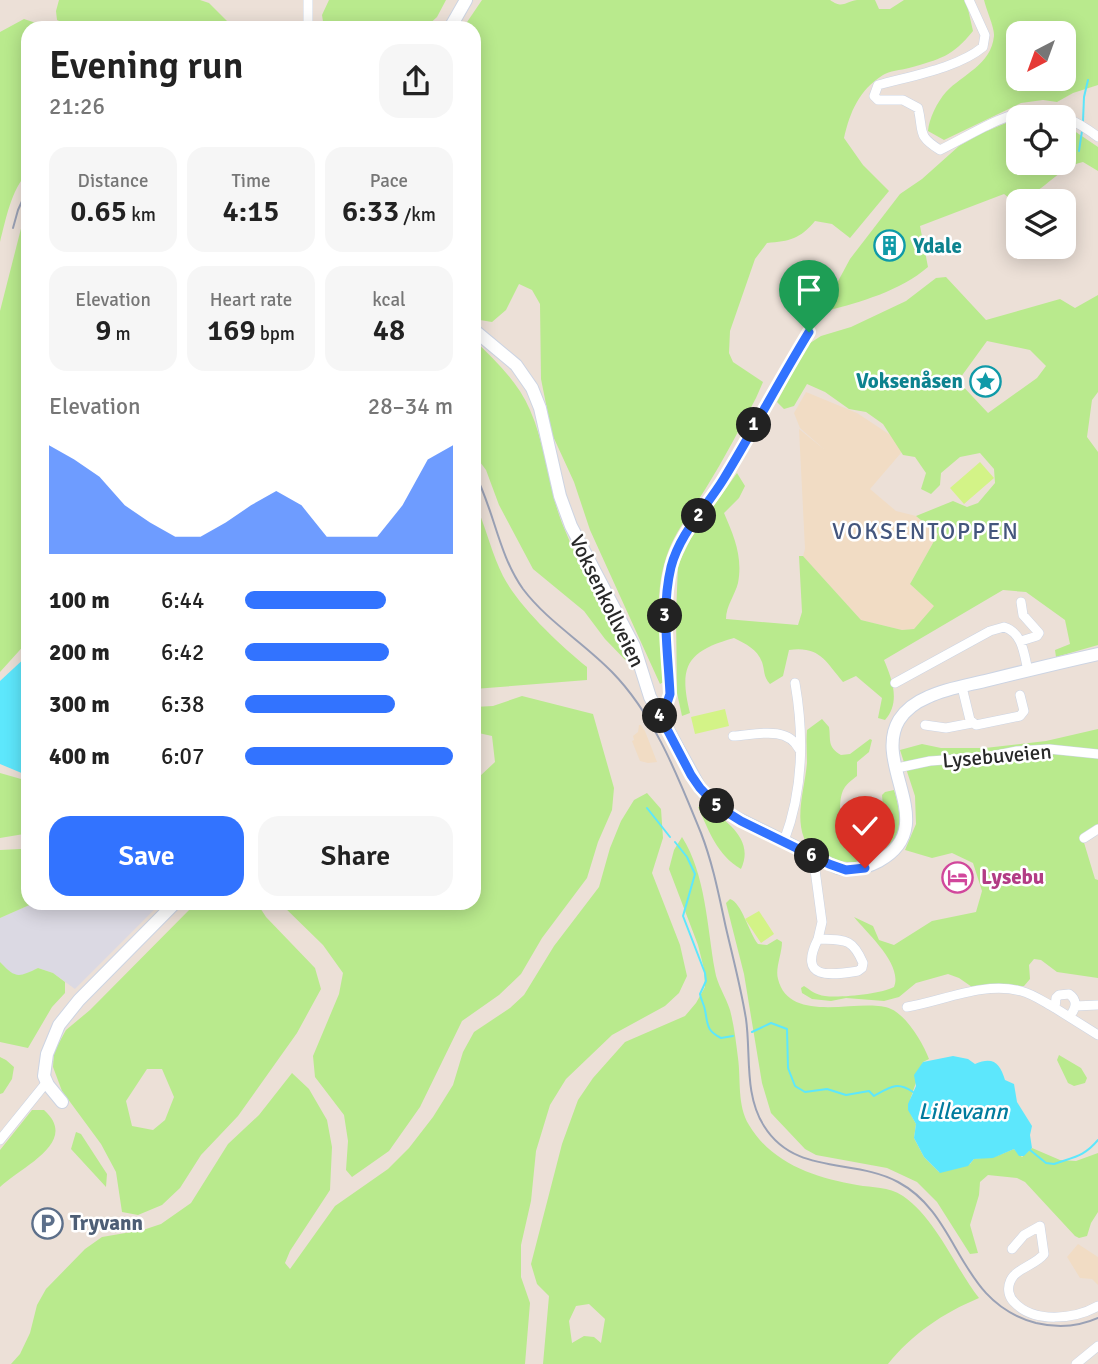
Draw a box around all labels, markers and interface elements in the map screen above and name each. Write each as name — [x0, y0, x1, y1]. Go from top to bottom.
north arrow — [1006, 21, 1076, 91]
map controls — [1006, 21, 1076, 259]
text: Evening run — [49, 42, 243, 89]
button: share — [379, 44, 453, 118]
text: 21:26 — [49, 92, 105, 121]
button: locate — [1006, 105, 1076, 175]
text: Distance — [78, 169, 148, 193]
text: Time — [231, 169, 271, 193]
text: Pace — [370, 169, 408, 193]
button: layers — [1006, 189, 1076, 259]
text: 0.65 — [70, 193, 127, 230]
text: 4:15 — [222, 193, 280, 230]
text: 6:33 — [342, 193, 399, 230]
text: km — [127, 203, 156, 227]
text: /km — [399, 203, 436, 227]
building icon: Ydale — [873, 229, 907, 263]
place label: Ydale — [912, 233, 962, 259]
pin — [779, 260, 839, 332]
icon: arrive — [790, 271, 828, 309]
text: Elevation — [75, 288, 151, 312]
text: Heart rate — [210, 288, 292, 312]
text: kcal — [372, 288, 406, 312]
text: 9 — [95, 312, 111, 349]
text: 169 — [207, 312, 256, 349]
text: 48 — [373, 312, 405, 349]
text: m — [111, 322, 131, 346]
text: bpm — [256, 322, 295, 346]
place icon: Voksenåsen — [969, 364, 1003, 398]
place label: Voksenåsen — [856, 368, 963, 394]
text: Elevation — [49, 392, 141, 421]
text: 28–34 m — [368, 392, 453, 421]
pin: 1 — [736, 408, 772, 442]
text: 1 — [748, 412, 759, 436]
pin: 2 — [682, 498, 716, 534]
text: 2 — [693, 503, 704, 527]
district label: VOKSENTOPPEN — [832, 517, 1020, 546]
street label: Voksenkollveien — [564, 531, 650, 671]
text: 100 m — [49, 586, 110, 615]
text: 6:44 — [161, 586, 204, 615]
pin: 3 — [648, 598, 682, 634]
text: 3 — [659, 603, 670, 627]
text: 200 m — [49, 638, 110, 667]
text: 6:42 — [161, 638, 204, 667]
text: 300 m — [49, 690, 110, 719]
text: 6:38 — [161, 690, 204, 719]
pin: 4 — [642, 698, 678, 734]
text: 4 — [654, 703, 665, 727]
street label: Lysebuveien — [941, 738, 1053, 774]
text: 400 m — [49, 742, 110, 771]
text: 6:07 — [161, 742, 204, 771]
pin: 5 — [700, 788, 734, 824]
text: 5 — [711, 793, 722, 817]
pin — [835, 796, 895, 868]
icon: check — [846, 807, 884, 845]
button: Save — [49, 816, 244, 896]
button: Share — [258, 816, 453, 896]
pin: 6 — [794, 838, 830, 874]
text: 6 — [806, 843, 817, 867]
hotel icon: Lysebu — [941, 860, 975, 894]
place label: Lysebu — [981, 864, 1044, 890]
water label: Lillevann — [918, 1097, 1009, 1126]
parking icon: Tryvann — [30, 1206, 64, 1240]
place label: Tryvann — [70, 1210, 143, 1236]

